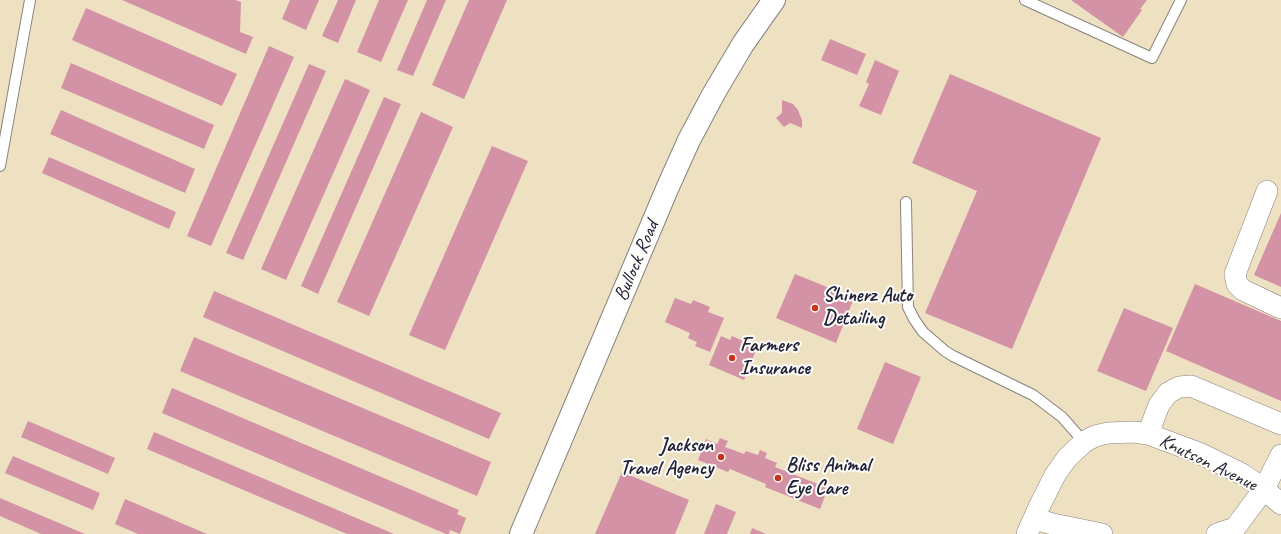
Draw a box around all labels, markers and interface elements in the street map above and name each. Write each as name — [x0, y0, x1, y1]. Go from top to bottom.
street label: Bullock Road — [609, 217, 665, 305]
place label: Shinerz Auto Detailing — [823, 284, 912, 331]
marker: Shinerz Auto Detailing — [810, 303, 820, 313]
place label: Farmers Insurance — [740, 334, 810, 381]
marker: Farmers Insurance — [727, 353, 737, 363]
street label: Knutson Avenue — [1155, 429, 1261, 497]
place label: Jackson Travel Agency — [620, 434, 713, 481]
marker: Jackson Travel Agency — [716, 452, 726, 462]
place label: Bliss Animal Eye Care — [786, 454, 870, 501]
marker: Bliss Animal Eye Care — [773, 473, 783, 483]

